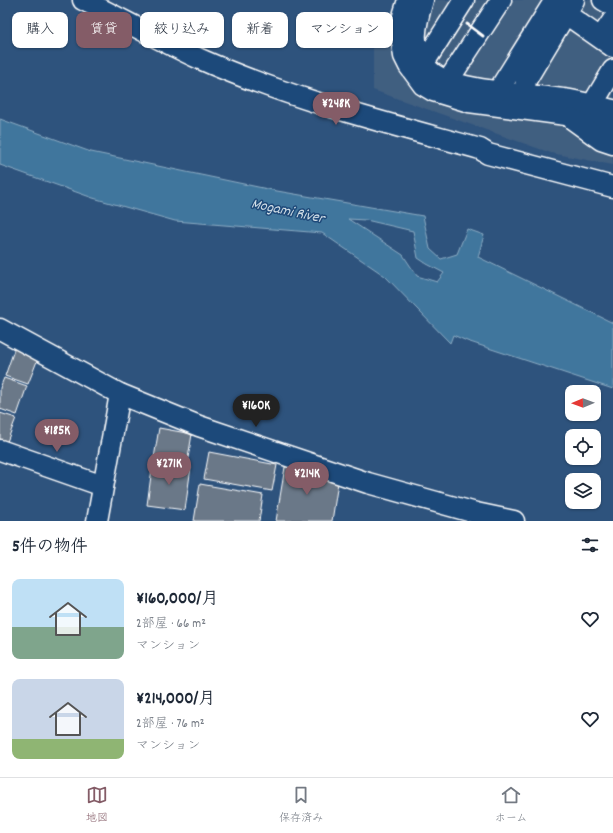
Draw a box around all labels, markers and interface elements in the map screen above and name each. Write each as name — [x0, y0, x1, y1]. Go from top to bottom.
chip: 購入 — [12, 12, 68, 48]
chip: 賃貸 — [76, 12, 132, 48]
chip: 絞り込み — [140, 12, 224, 48]
chip: 新着 — [232, 12, 288, 48]
chip: マンション — [296, 12, 393, 48]
pin: ¥248K — [308, 92, 364, 126]
text: ¥248K — [322, 95, 350, 114]
water label: Mogami River — [249, 194, 327, 231]
north arrow — [565, 385, 601, 421]
map controls — [565, 385, 601, 509]
pin: ¥160K — [228, 394, 284, 428]
text: ¥160K — [242, 397, 270, 416]
pin: ¥185K — [29, 419, 85, 453]
text: ¥185K — [44, 422, 70, 441]
button: locate — [565, 429, 601, 465]
pin: ¥271K — [141, 452, 197, 486]
text: ¥271K — [156, 455, 182, 474]
pin: ¥214K — [279, 462, 335, 496]
text: ¥214K — [294, 465, 320, 484]
button: layers — [565, 473, 601, 509]
icon: filters — [579, 534, 601, 556]
text: 5件の物件 — [12, 536, 88, 560]
text: ¥160,000/月 — [136, 588, 218, 612]
icon: home — [44, 595, 92, 643]
icon: heart — [579, 608, 601, 630]
text: 2部屋 · 66 m² — [136, 615, 206, 634]
text: マンション — [136, 637, 200, 656]
text: ¥214,000/月 — [136, 688, 215, 712]
icon: home — [44, 695, 92, 743]
icon: heart — [579, 708, 601, 730]
text: 2部屋 · 76 m² — [136, 715, 205, 734]
text: マンション — [136, 737, 200, 756]
tab: 地図 — [86, 784, 108, 827]
tab: 保存済み — [279, 784, 323, 827]
tab: ホーム — [495, 784, 527, 827]

